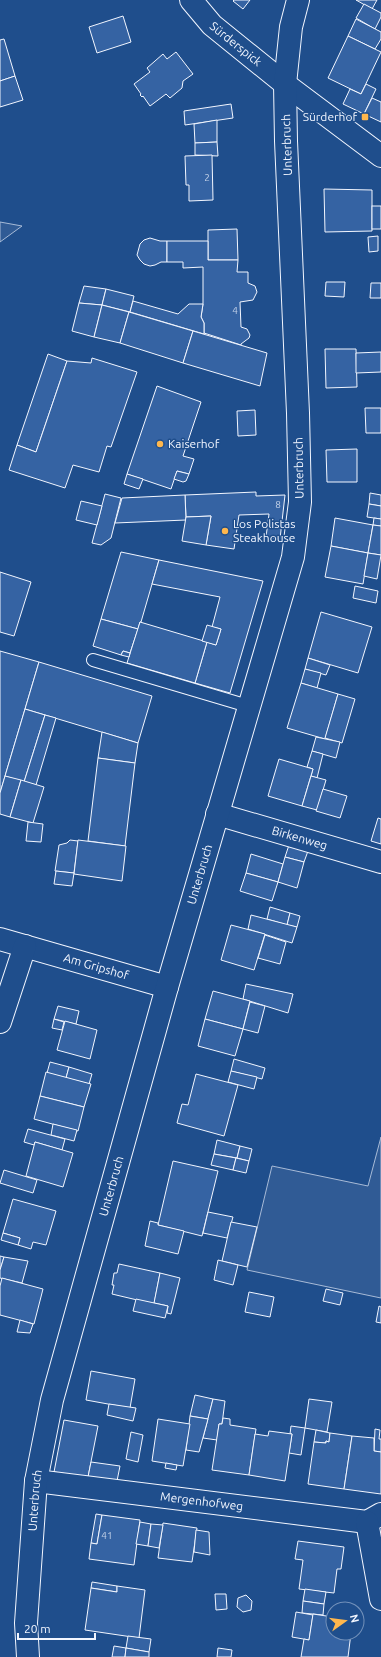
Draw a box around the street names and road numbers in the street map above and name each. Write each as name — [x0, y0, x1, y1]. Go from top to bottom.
street label: Sürderspick — [207, 19, 264, 68]
street label: Unterbruch — [279, 114, 294, 176]
street label: Unterbruch — [291, 437, 306, 499]
street label: Birkenweg — [270, 823, 329, 852]
street label: Unterbruch — [185, 843, 214, 906]
street label: Am Gripshof — [62, 951, 131, 982]
street label: Unterbruch — [97, 1154, 126, 1218]
street label: Unterbruch — [25, 1468, 44, 1532]
street label: Mergenhofweg — [160, 1489, 244, 1513]

